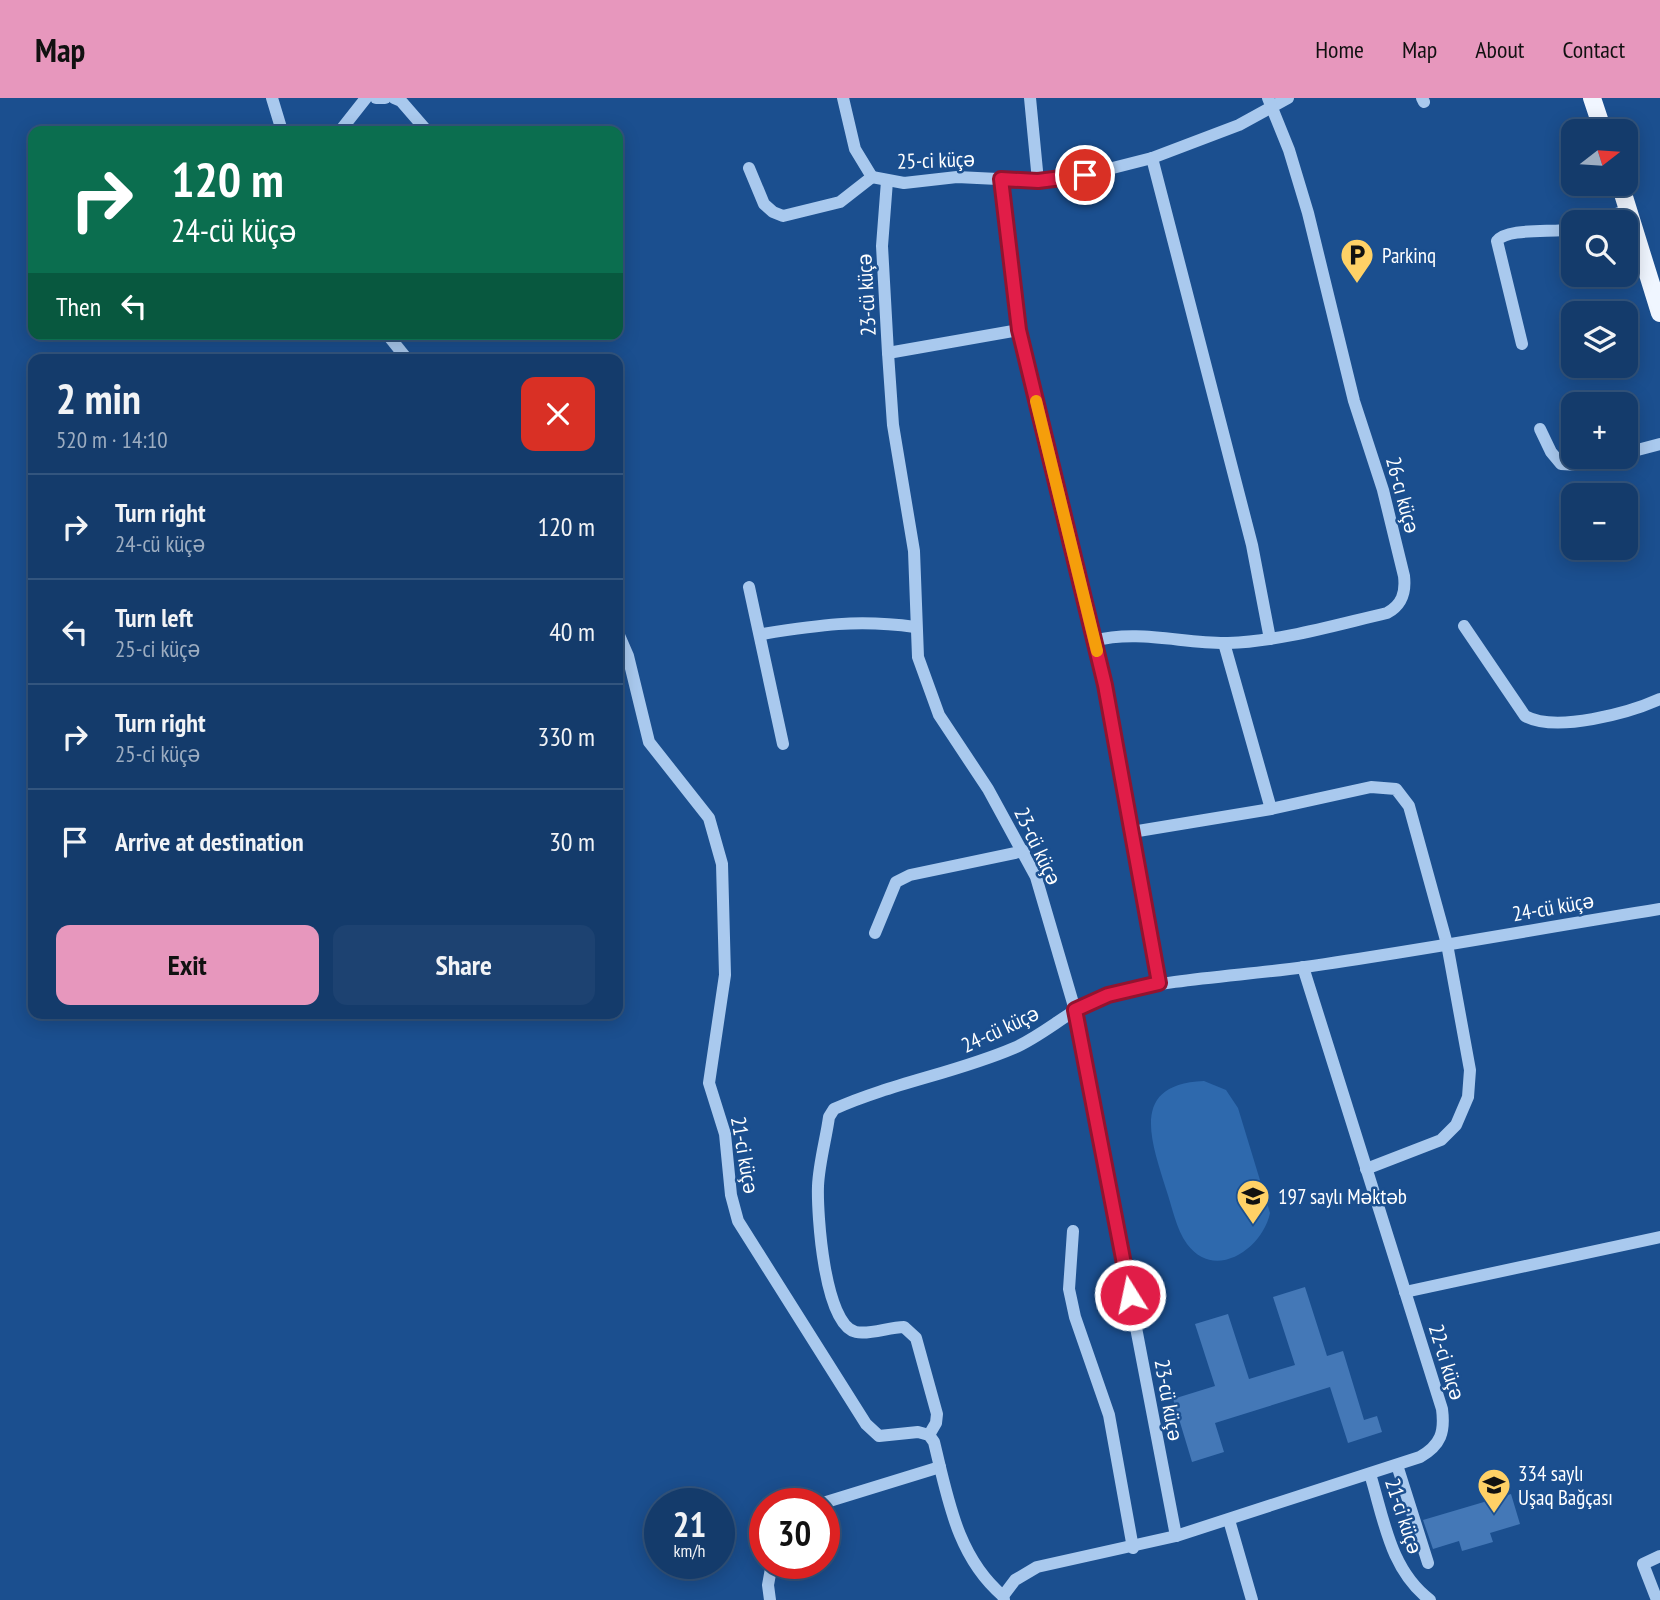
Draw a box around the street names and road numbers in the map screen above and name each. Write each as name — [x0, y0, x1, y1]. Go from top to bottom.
street label: 25-ci küçə — [897, 145, 975, 175]
street label: 23-cü küçə — [850, 253, 882, 337]
street label: 26-cı küçə — [1380, 454, 1426, 536]
street label: 23-cü küçə — [1008, 803, 1068, 889]
street label: 24-cü küçə — [1510, 887, 1596, 927]
street label: 24-cü küçə — [957, 999, 1043, 1059]
street label: 21-ci küçə — [725, 1114, 765, 1196]
street label: 22-ci küçə — [1423, 1321, 1471, 1403]
street label: 23-cü küçə — [1149, 1357, 1189, 1443]
street label: 21-ci küçə — [1379, 1475, 1429, 1557]

